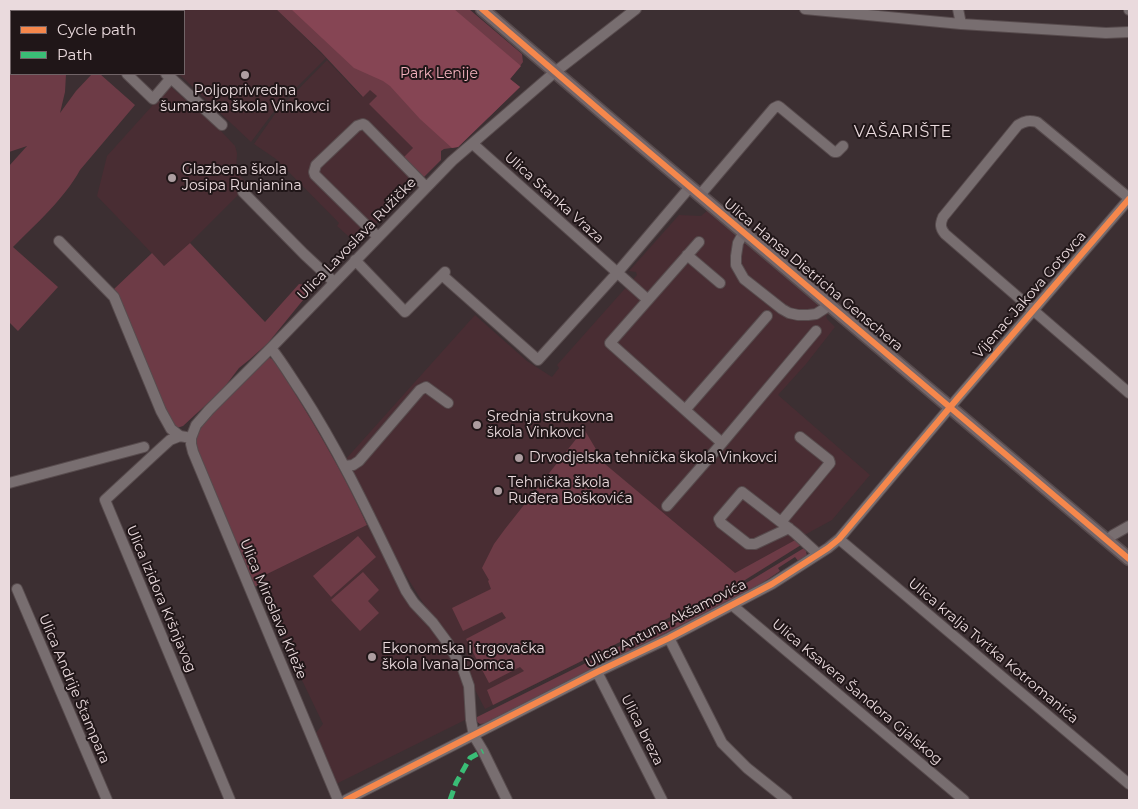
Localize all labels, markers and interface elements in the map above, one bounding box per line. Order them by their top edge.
legend [10,10,185,75]
text: Cycle path [57,20,136,39]
text: Path [57,45,93,64]
park label: Park Lenije [400,66,478,82]
marker: Poljoprivredna šumarska škola Vinkovci [239,69,251,81]
place label: Poljoprivredna šumarska škola Vinkovci [160,83,330,115]
district label: VAŠARIŠTE [853,122,953,142]
street label: Ulica Stanka Vraza [501,149,607,247]
place label: Glazbena škola Josipa Runjanina [182,162,302,194]
marker: Glazbena škola Josipa Runjanina [166,172,178,184]
street label: Ulica Lavoslava Ružičke [294,174,420,304]
street label: Ulica Hansa Dietricha Genschera [720,195,906,355]
street label: Vijenac Jakova Gotovca [970,228,1090,362]
place label: Srednja strukovna škola Vinkovci [487,409,614,442]
marker: Srednja strukovna škola Vinkovci [471,419,483,431]
place label: Drvodjelska tehnička škola Vinkovci [529,450,777,466]
marker: Drvodjelska tehnička škola Vinkovci [513,452,525,464]
place label: Tehnička škola Ruđera Boškovića [508,475,633,508]
marker: Tehnička škola Ruđera Boškovića [492,485,504,497]
street label: Ulica Izidora Kršnjavog [122,523,200,675]
street label: Ulica Miroslava Krleže [236,536,310,682]
street label: Ulica kralja Tvrtka Kotromanića [904,575,1082,727]
street label: Ulica Antuna Akšamovića [583,576,749,672]
street label: Ulica Andrije Štampara [35,612,113,766]
street label: Ulica Ksavera Šandora Gjalskog [768,616,946,768]
place label: Ekonomska i trgovačka škola Ivana Domca [382,641,545,674]
marker: Ekonomska i trgovačka škola Ivana Domca [366,651,378,663]
street label: Ulica breza [617,692,667,768]

